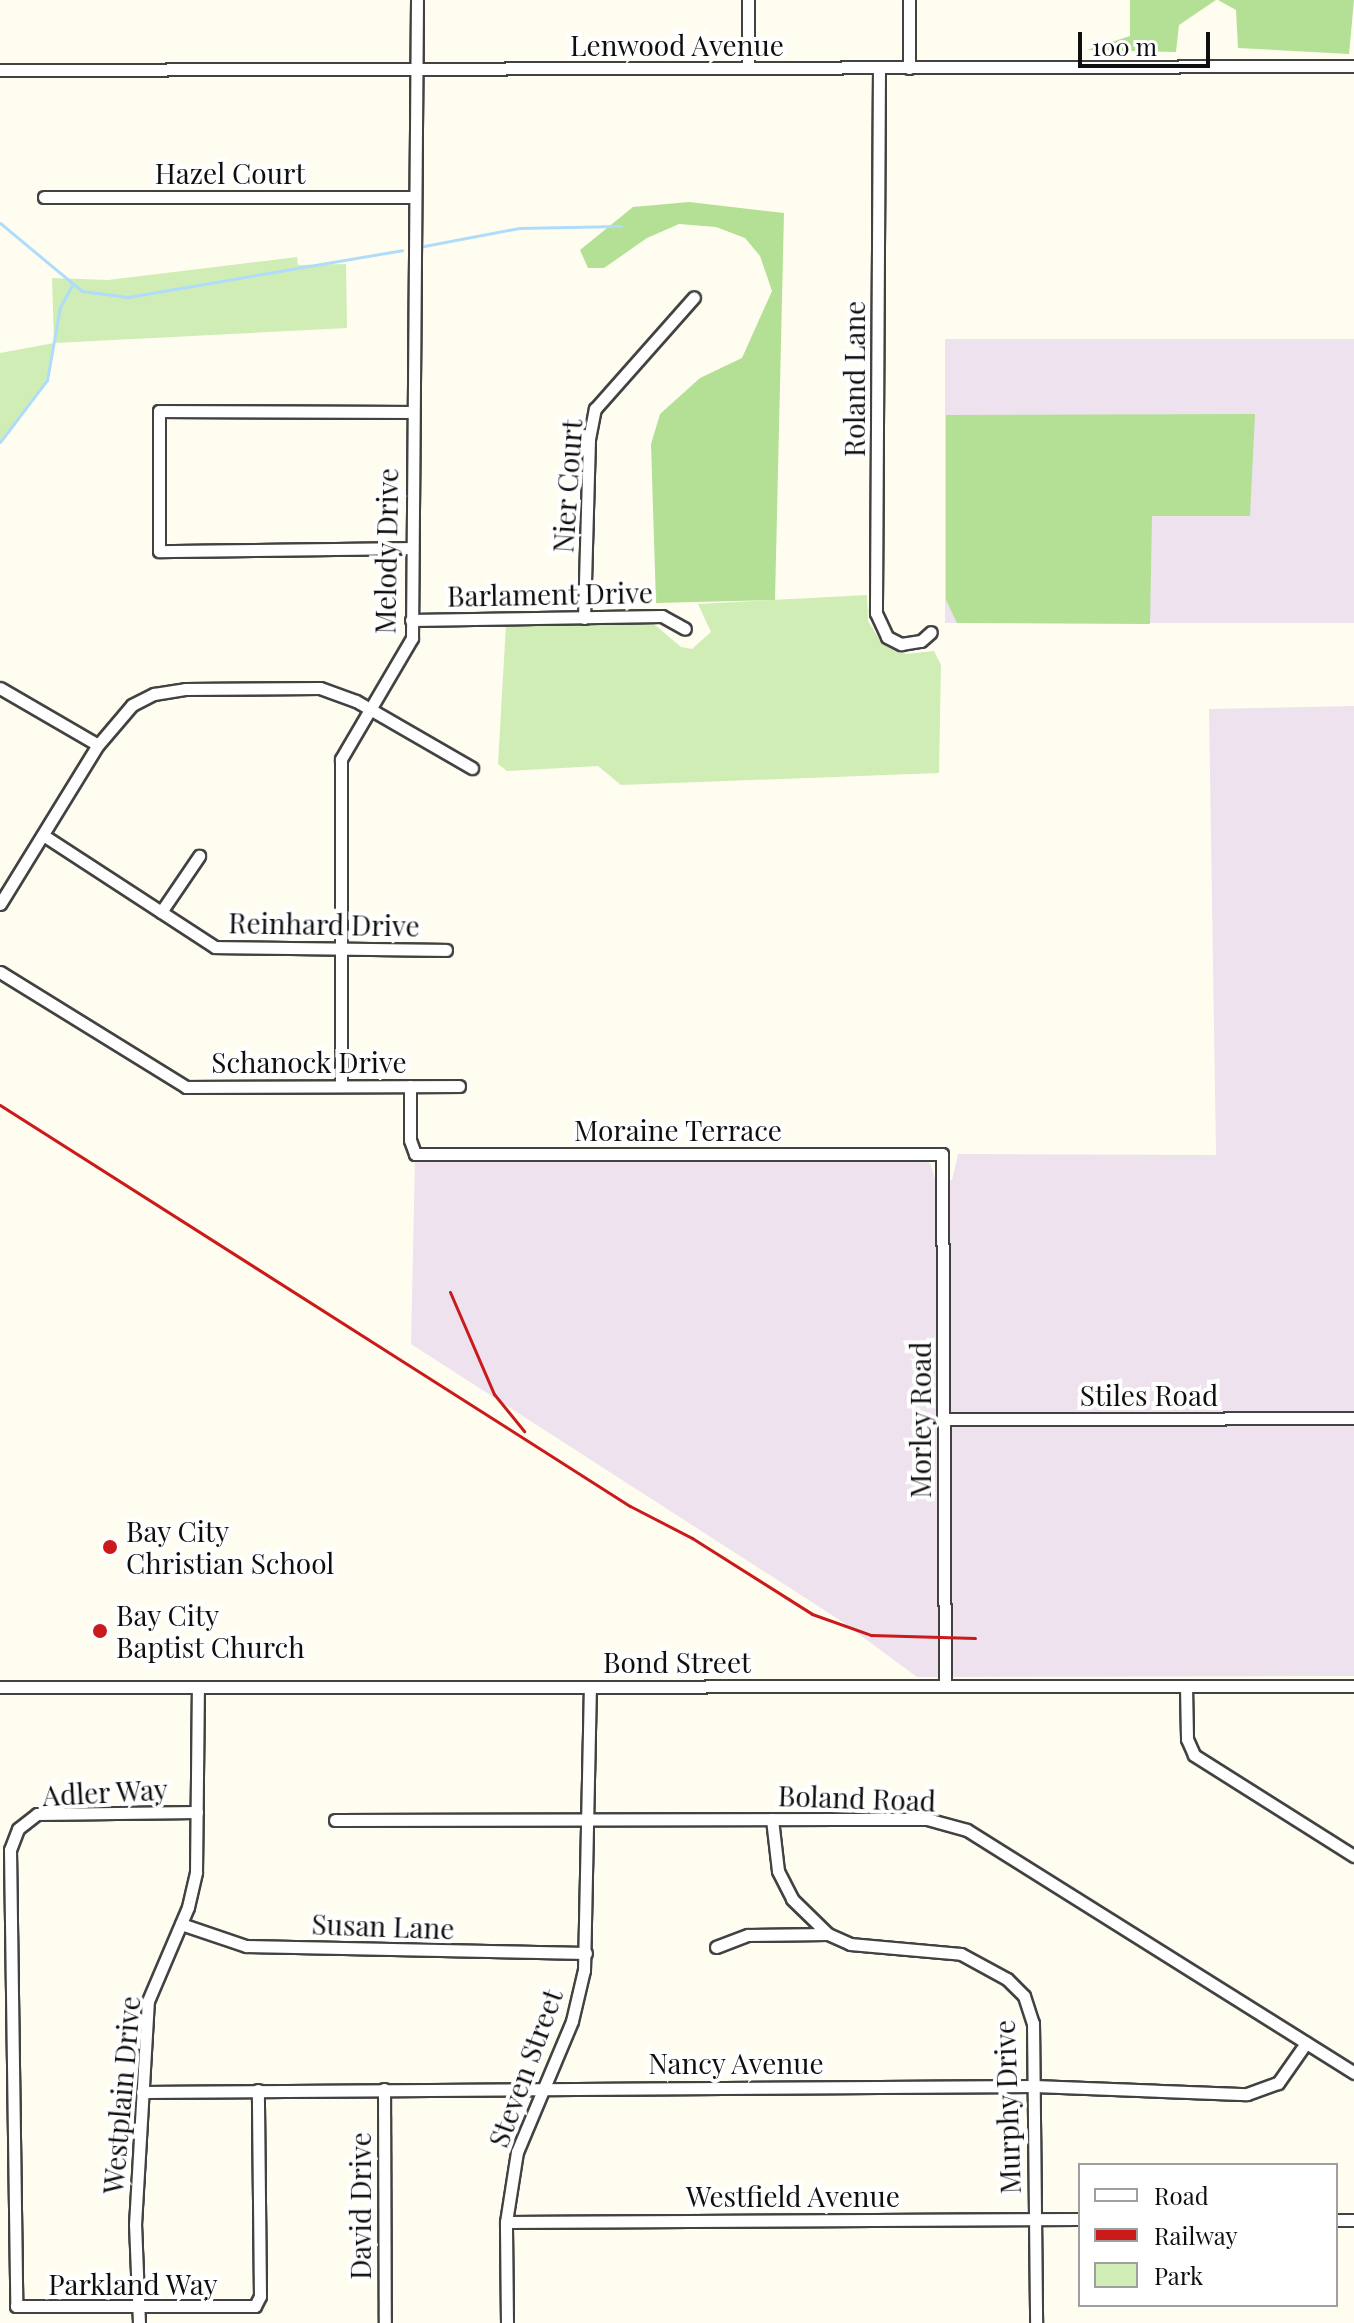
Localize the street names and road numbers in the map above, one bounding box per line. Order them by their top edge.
street label: Lenwood Avenue [570,28,784,62]
street label: Hazel Court [155,156,305,190]
street label: Roland Lane [837,301,871,457]
street label: Nier Court [546,418,588,554]
street label: Melody Drive [368,467,404,635]
street label: Barlament Drive [447,575,653,613]
street label: Reinhard Drive [228,906,420,942]
street label: Schanock Drive [211,1045,407,1079]
street label: Moraine Terrace [574,1113,782,1147]
street label: Morley Road [903,1341,937,1499]
street label: Stiles Road [1080,1378,1218,1412]
street label: Bond Street [603,1645,751,1679]
street label: Adler Way [41,1772,169,1812]
street label: Boland Road [777,1778,937,1818]
street label: Susan Lane [311,1907,455,1945]
street label: Steven Street [481,1984,569,2152]
street label: Westplain Drive [96,1995,146,2195]
street label: Murphy Drive [987,2019,1027,2195]
street label: Nancy Avenue [648,2046,824,2080]
street label: David Drive [343,2132,377,2280]
street label: Westfield Avenue [686,2179,900,2213]
street label: Parkland Way [48,2267,218,2301]

